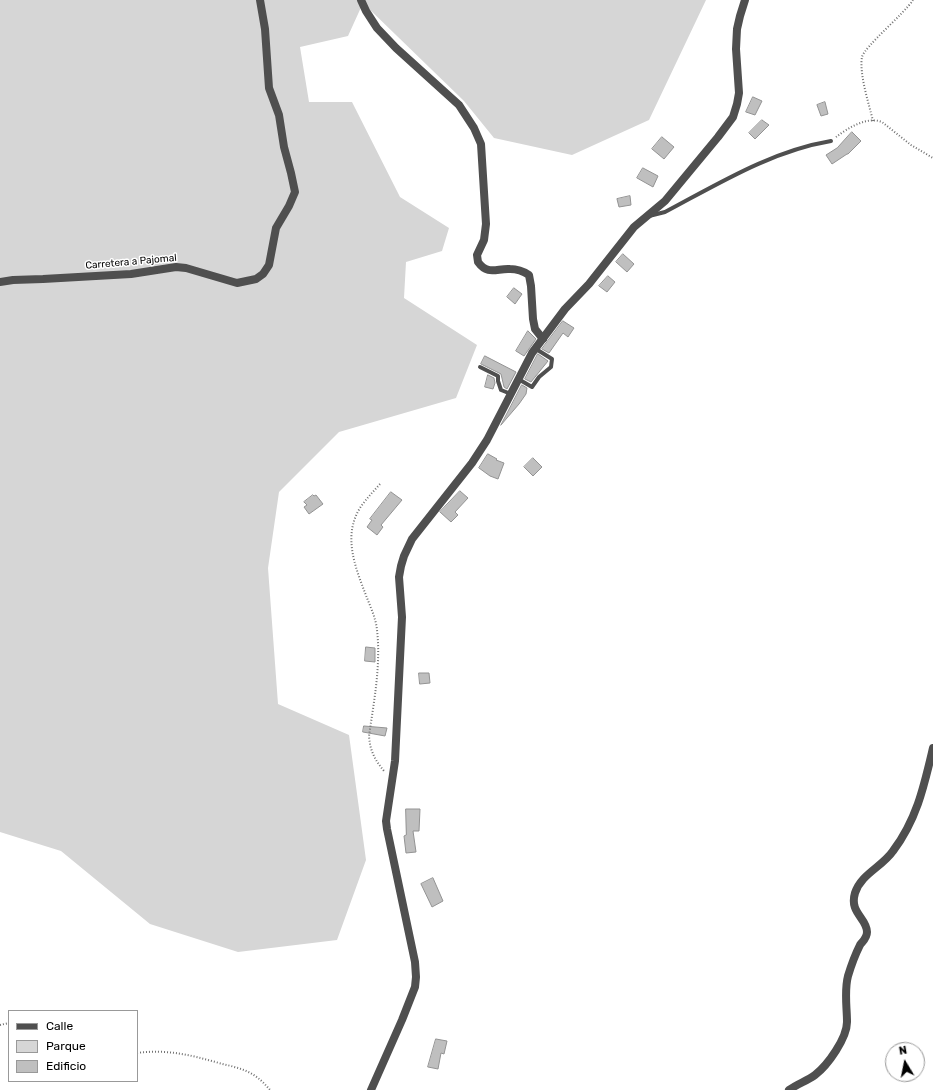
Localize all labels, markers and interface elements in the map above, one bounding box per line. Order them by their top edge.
street label: Carretera a Pajomal [85,252,177,272]
legend [8,1010,138,1082]
text: Calle [46,1019,73,1033]
text: Parque [46,1039,86,1053]
north arrow [885,1042,925,1082]
text: N [898,1044,908,1058]
text: Edificio [46,1059,86,1073]

